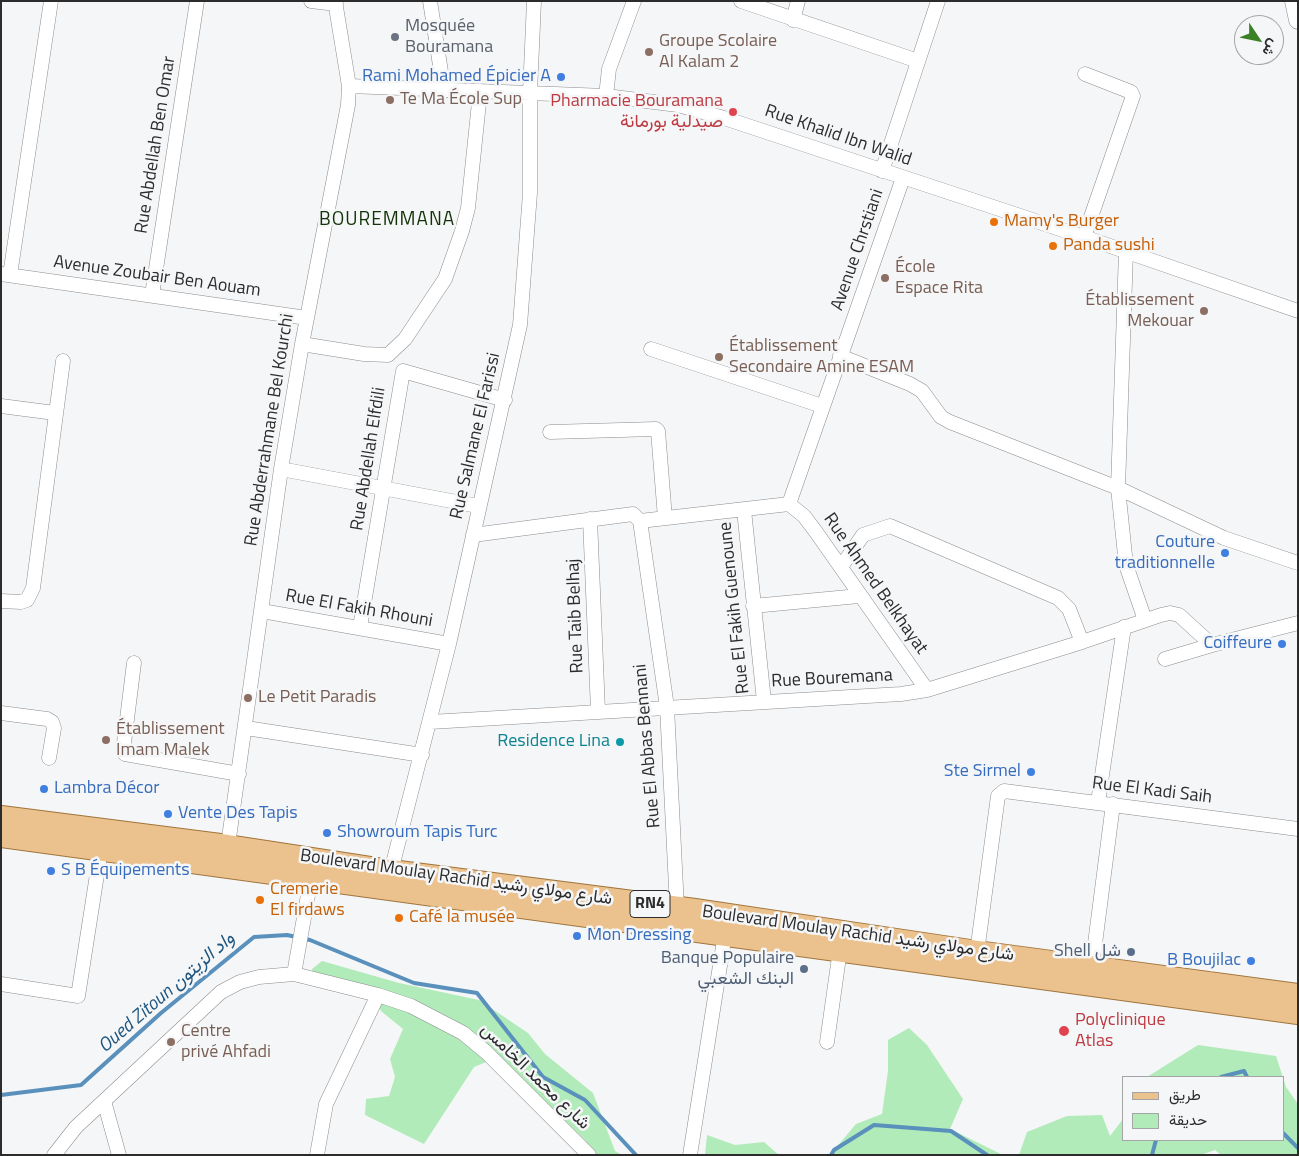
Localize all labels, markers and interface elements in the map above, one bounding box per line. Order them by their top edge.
north arrow [1234,15,1284,65]
place label: Mosquée Bouramana [405,16,493,58]
marker: Mosquée Bouramana [389,31,401,43]
place label: Groupe Scolaire Al Kalam 2 [659,31,777,74]
text: ش [1258,35,1284,61]
marker: Groupe Scolaire Al Kalam 2 [643,46,655,58]
street label: Rue Abdellah Ben Omar [131,55,181,235]
place label: Rami Mohamed Épicier A [362,66,551,88]
marker: Rami Mohamed Épicier A [555,71,567,83]
place label: Te Ma École Sup [400,89,522,111]
place label: Pharmacie Bouramana صيدلية بورمانة [550,91,723,134]
marker: Te Ma École Sup [384,94,396,106]
street label: Rue Khalid Ibn Walid [762,101,914,171]
marker: Pharmacie Bouramana صيدلية بورمانة [727,106,739,118]
street label: Avenue Chrstiani [827,186,889,314]
district label: BOUREMMANA [318,209,456,231]
place label: Mamy's Burger [1004,211,1119,233]
marker: Mamy's Burger [988,216,1000,228]
place label: Panda sushi [1063,235,1155,257]
marker: Panda sushi [1047,240,1059,252]
street label: Avenue Zoubair Ben Aouam [52,252,262,302]
place label: École Espace Rita [895,257,983,300]
marker: École Espace Rita [879,272,891,284]
place label: Établissement Mekouar [1085,290,1194,332]
marker: Établissement Mekouar [1198,305,1210,317]
street label: Rue Abderrahmane Bel Kourchi [241,312,299,548]
place label: Établissement Secondaire Amine ESAM [729,336,914,378]
street label: Rue Salmane El Farissi [446,351,506,521]
marker: Établissement Secondaire Amine ESAM [713,351,725,363]
street label: Rue Abdellah Elfdili [347,386,391,532]
street label: Rue Ahmed Belkhayat [818,509,932,659]
street label: Rue El Fakih Guenoune [715,521,755,695]
place label: Couture traditionnelle [1114,532,1215,574]
marker: Couture traditionnelle [1219,547,1231,559]
street label: Rue Taib Belhaj [563,558,589,674]
street label: Rue El Fakih Rhouni [284,585,434,633]
place label: Coiffeure [1203,633,1272,655]
marker: Coiffeure [1276,638,1288,650]
street label: Rue El Abbas Bennani [630,663,666,829]
street label: Rue Bouremana [771,665,893,693]
place label: Le Petit Paradis [258,687,376,709]
marker: Le Petit Paradis [242,692,254,704]
place label: Établissement Imam Malek [116,719,225,762]
place label: Residence Lina [497,731,610,753]
marker: Établissement Imam Malek [100,734,112,746]
marker: Residence Lina [614,736,626,748]
place label: Ste Sirmel [944,761,1021,783]
marker: Ste Sirmel [1025,766,1037,778]
street label: Rue El Kadi Saih [1091,773,1213,809]
place label: Lambra Décor [54,778,160,800]
marker: Lambra Décor [38,783,50,795]
place label: Vente Des Tapis [178,803,298,825]
marker: Vente Des Tapis [162,808,174,820]
place label: Showroum Tapis Turc [337,822,498,844]
marker: Showroum Tapis Turc [321,827,333,839]
street label: Boulevard Moulay Rachid شارع مولاي رشيد [299,845,613,911]
place label: S B Équipements [61,860,190,882]
marker: S B Équipements [45,865,57,877]
place label: Cremerie El firdaws [270,879,345,922]
road number: RN4 [630,891,670,918]
marker: Cremerie El firdaws [254,894,266,906]
street label: Boulevard Moulay Rachid شارع مولاي رشيد [701,901,1015,967]
place label: Café la musée [409,907,515,929]
marker: Café la musée [393,912,405,924]
place label: Mon Dressing [587,925,692,947]
water label: Oued Zitoun واد الزيتون [94,928,240,1058]
marker: Mon Dressing [571,930,583,942]
place label: Shell شل [1054,941,1121,963]
marker: Shell شل [1125,946,1137,958]
place label: Banque Populaire البنك الشعبي [661,948,794,991]
place label: B Boujilac [1167,950,1241,972]
marker: B Boujilac [1245,955,1257,967]
marker: Banque Populaire البنك الشعبي [798,963,810,975]
place label: Polyclinique Atlas [1075,1010,1165,1052]
street label: شارع محمد الخامس [476,1019,594,1135]
place label: Centre privé Ahfadi [181,1021,271,1064]
marker: Polyclinique Atlas [1057,1024,1071,1038]
marker: Centre privé Ahfadi [165,1036,177,1048]
legend [1122,1076,1284,1141]
text: طريق [1169,1083,1201,1106]
text: حديقة [1169,1108,1207,1131]

